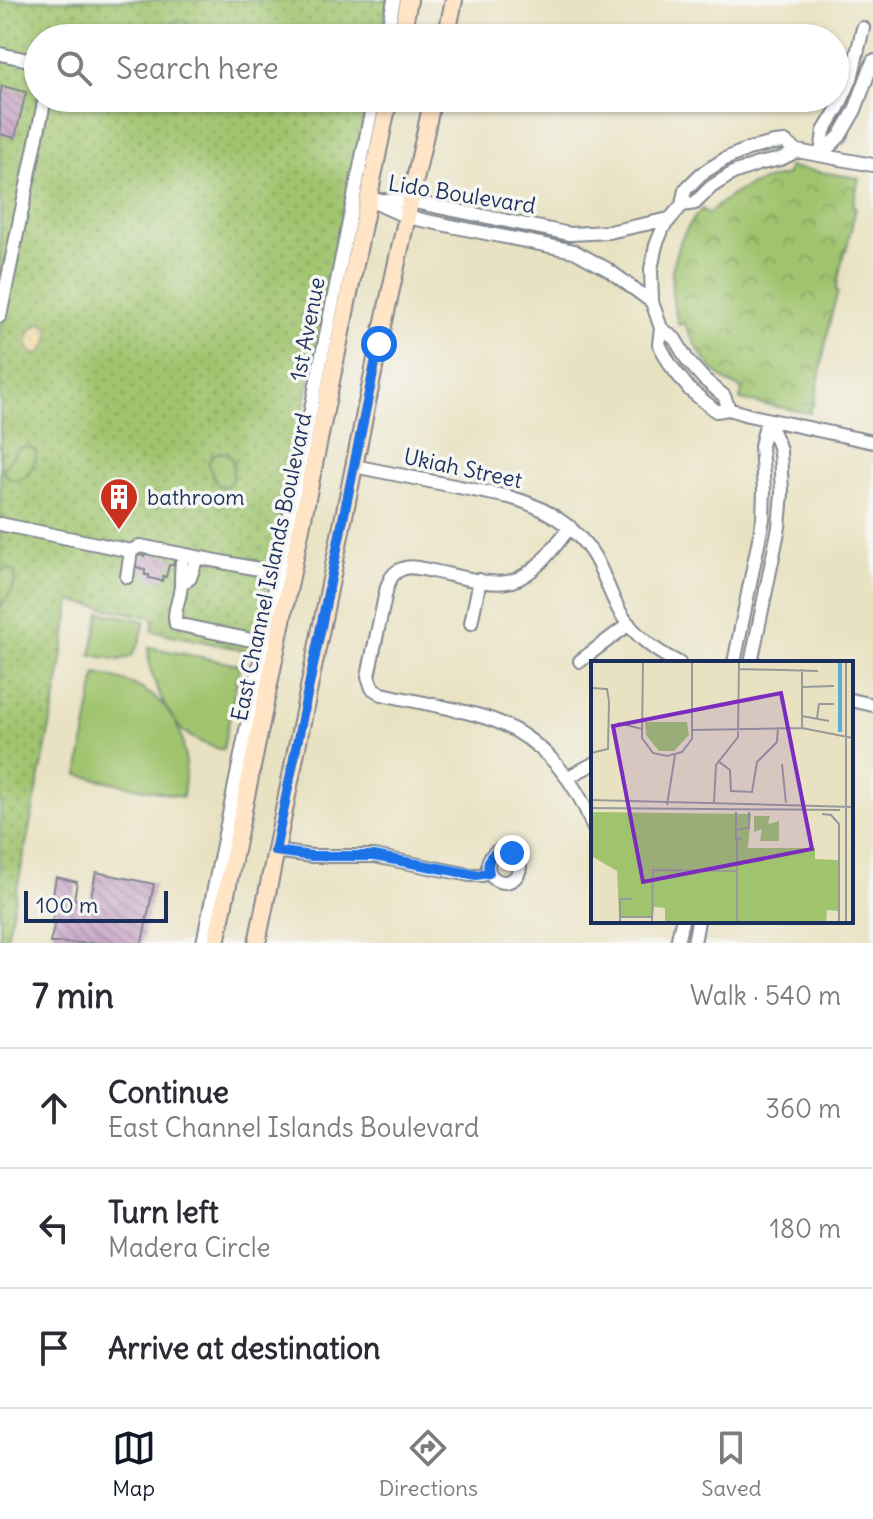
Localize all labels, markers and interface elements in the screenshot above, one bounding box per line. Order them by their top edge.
search box [24,24,849,112]
icon: search [52,46,96,90]
text: Search here [116,49,279,87]
street label: Lido Boulevard [386,169,538,219]
street label: 1st Avenue [283,275,331,383]
route start [361,326,397,362]
street label: East Channel Islands Boulevard [225,410,317,724]
street label: Ukiah Street [401,442,525,494]
building icon: bathroom [98,476,140,531]
place label: bathroom [147,483,245,511]
inset map [591,661,853,923]
route end [494,835,530,871]
scale bar [24,887,168,923]
text: 100 m [36,891,98,919]
text: 7 min [32,974,114,1017]
text: Walk · 540 m [690,979,841,1012]
text: Continue [108,1073,229,1111]
icon: ahead [32,1086,76,1130]
text: 360 m [765,1092,841,1125]
text: East Channel Islands Boulevard [108,1111,479,1144]
text: Turn left [108,1193,219,1231]
icon: left [32,1206,76,1250]
text: 180 m [770,1212,841,1245]
text: Madera Circle [108,1231,271,1264]
icon: arrive [32,1326,76,1370]
text: Arrive at destination [108,1329,380,1367]
tab: Map [112,1426,156,1502]
tab: Directions [379,1426,478,1502]
tab: Saved [701,1426,761,1502]

